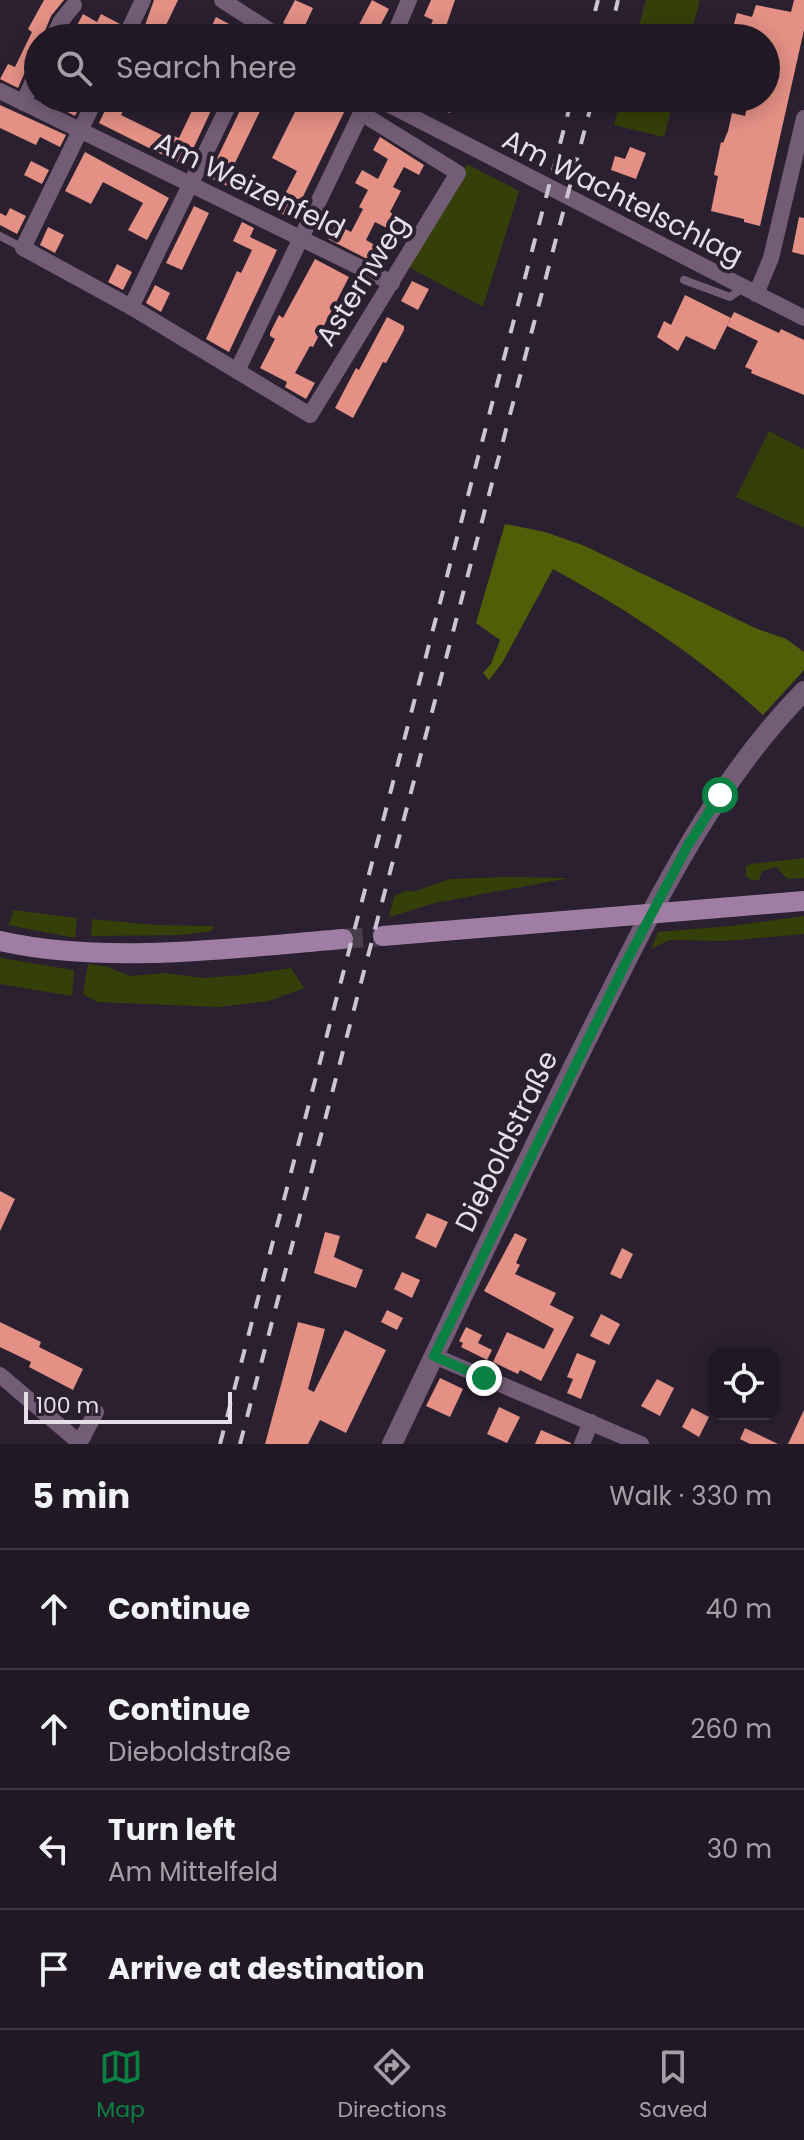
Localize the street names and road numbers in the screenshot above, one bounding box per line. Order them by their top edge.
street label: Am Wachtelschlag [496,120,750,275]
street label: Am Weizenfeld [148,123,351,248]
street label: Asternweg [306,207,418,354]
street label: Dieboldstraße [446,1044,567,1238]

